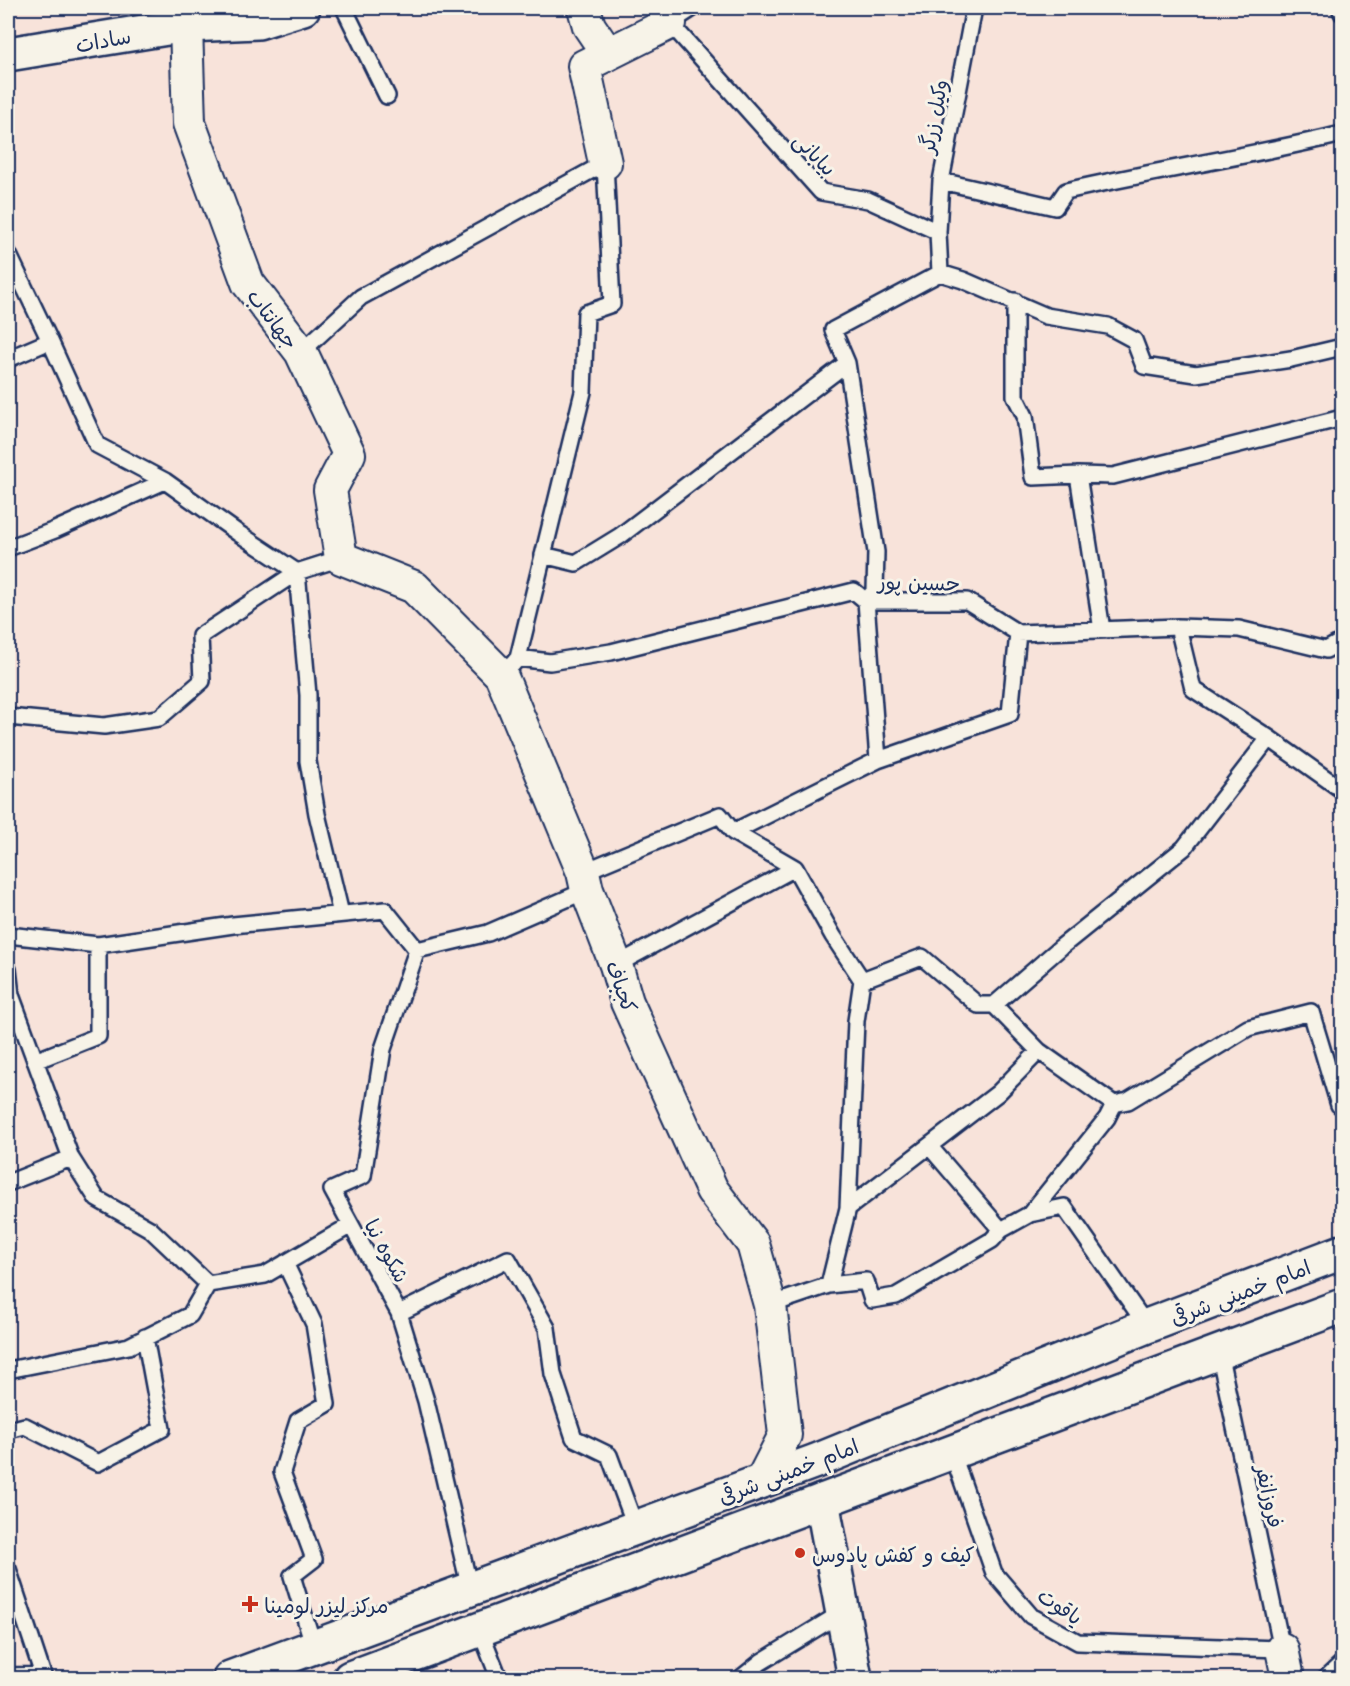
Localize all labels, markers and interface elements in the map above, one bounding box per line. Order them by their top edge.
street label: سادات [73,18,133,60]
street label: وکیل زرگر [909,76,955,158]
street label: بیابانی [787,124,845,182]
street label: جهانتاب [240,281,308,355]
street label: حسین پور [876,564,960,598]
street label: کجباف [599,955,647,1017]
street label: شکوه نیا [357,1212,419,1288]
street label: امام خمینی شرقی [1165,1250,1316,1334]
street label: امام خمینی شرقی [713,1429,864,1513]
street label: فروزانفر [1248,1459,1293,1531]
place label: کیف و کفش پادوس [812,1537,975,1569]
marker: کیف و کفش پادوس [793,1546,807,1560]
street label: یاقوت [1032,1578,1090,1632]
place label: مرکز لیزر لومینا [264,1588,388,1620]
marker: مرکز لیزر لومینا [241,1595,259,1613]

